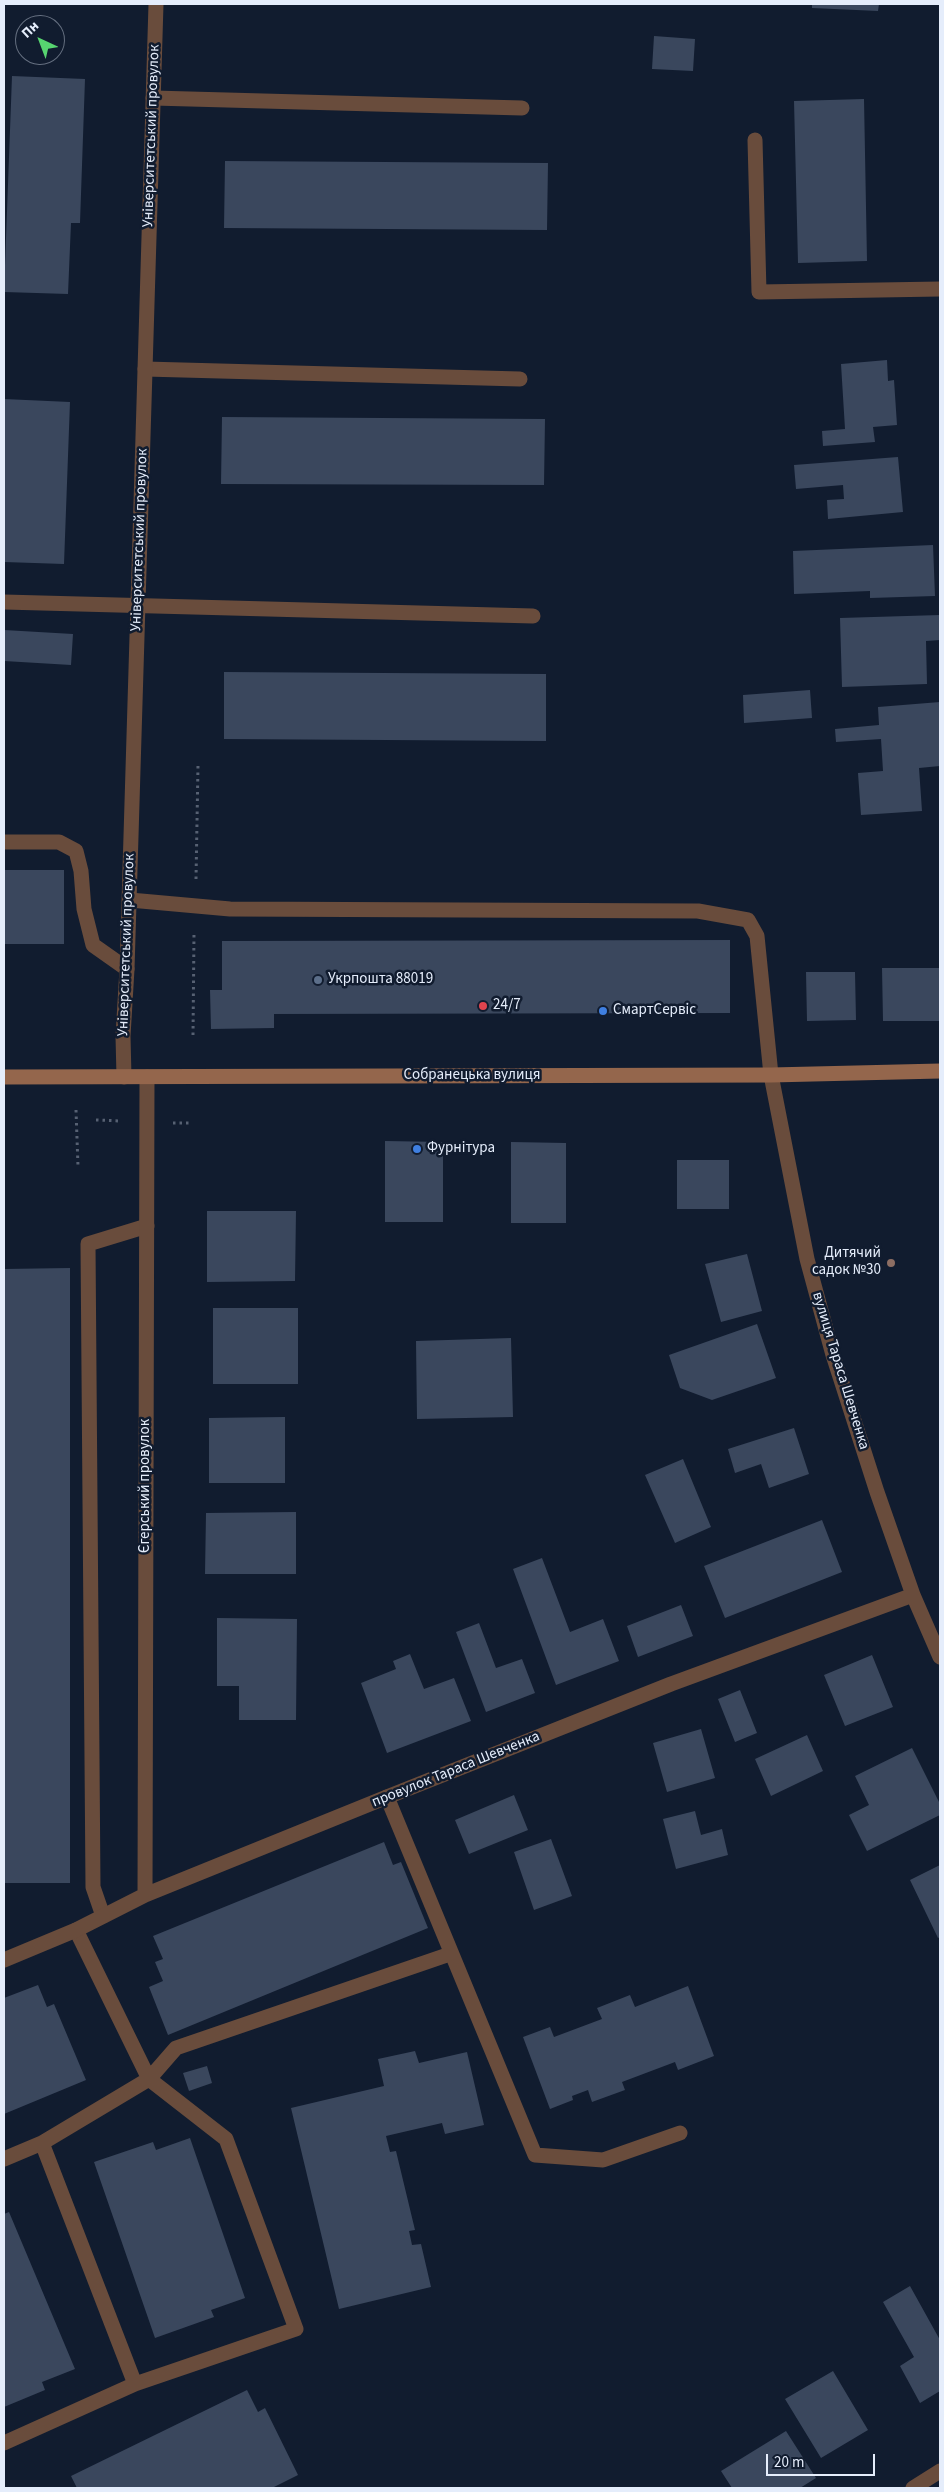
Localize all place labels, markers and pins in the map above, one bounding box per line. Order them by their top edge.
place label: Укрпошта 88019 [328,971,433,989]
marker: Укрпошта 88019 [312,974,324,986]
place label: 24/7 [493,997,521,1015]
marker: 24/7 [477,1000,489,1012]
place label: СмартСервіс [613,1002,696,1020]
marker: СмартСервіс [597,1005,609,1017]
place label: Фурнітура [427,1140,495,1158]
marker: Фурнітура [411,1143,423,1155]
place label: Дитячий садок №30 [812,1245,881,1280]
marker: Дитячий садок №30 [885,1257,897,1269]

